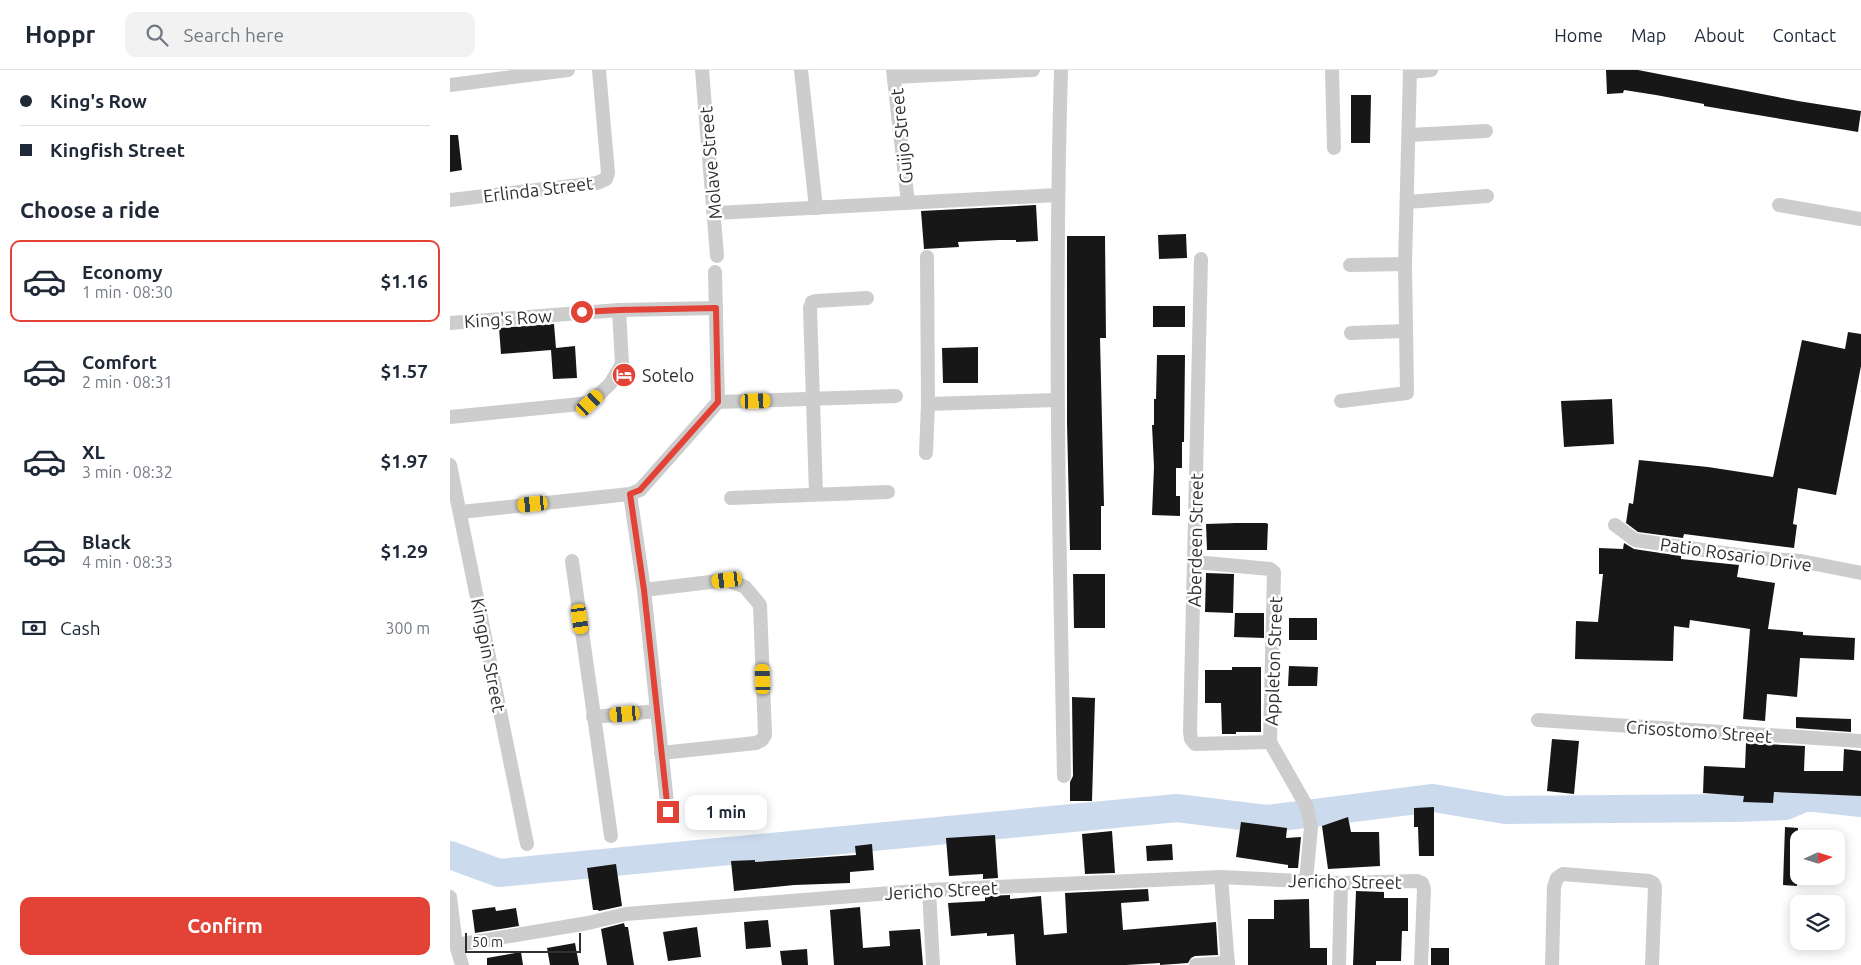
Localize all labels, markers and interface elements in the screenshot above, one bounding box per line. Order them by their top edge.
search box [125,12,475,57]
text: Hoppr [25,21,95,48]
icon: search [143,21,171,49]
text: Search here [183,24,284,46]
text: Home [1554,25,1603,45]
text: Map [1631,25,1666,45]
text: About [1694,25,1744,45]
text: Contact [1772,25,1836,45]
street label: Guijo Street [886,87,916,185]
text: King's Row [50,90,147,112]
street label: Molave Street [695,106,725,220]
text: Kingfish Street [50,139,185,161]
street label: Erlinda Street [482,172,594,206]
text: Choose a ride [20,197,160,222]
icon: car [22,259,67,304]
text: Economy [82,261,163,283]
text: $1.16 [380,270,428,292]
text: 1 min · 08:30 [82,283,173,301]
route start [571,301,593,323]
street label: King's Row [463,305,553,331]
icon: car [22,349,67,394]
text: Comfort [82,351,157,373]
text: $1.57 [380,360,428,382]
hotel icon: Sotelo [611,362,637,388]
place label: Sotelo [642,365,694,385]
text: 2 min · 08:31 [82,373,173,391]
car [573,387,606,419]
car [740,393,771,409]
icon: car [22,439,67,484]
text: XL [82,441,105,463]
text: $1.97 [380,450,428,472]
text: 3 min · 08:32 [82,463,173,481]
street label: Aberdeen Street [1184,473,1206,607]
car [517,495,548,513]
icon: car [22,529,67,574]
text: Black [82,531,131,553]
street label: Patio Rosario Drive [1659,533,1813,575]
text: $1.29 [380,540,428,562]
text: 4 min · 08:33 [82,553,173,571]
car [711,571,742,589]
street label: Kingpin Street [468,596,510,714]
street label: Appleton Street [1261,596,1285,726]
car [570,603,589,635]
icon: cash [20,614,48,642]
text: Cash [60,617,101,639]
text: 300 m [385,619,430,637]
car [754,664,771,694]
car [609,705,640,723]
street label: Crisostomo Street [1625,716,1773,746]
callout: 1 min [686,794,768,830]
route end [657,801,679,823]
text: 1 min [706,803,746,821]
north arrow [1790,830,1845,885]
map controls [1790,830,1845,950]
street label: Jericho Street [1288,870,1402,892]
street label: Jericho Street [884,877,998,903]
button: layers [1790,895,1845,950]
button: Confirm [20,897,430,955]
scale bar [465,930,581,953]
text: 50 m [472,934,503,950]

